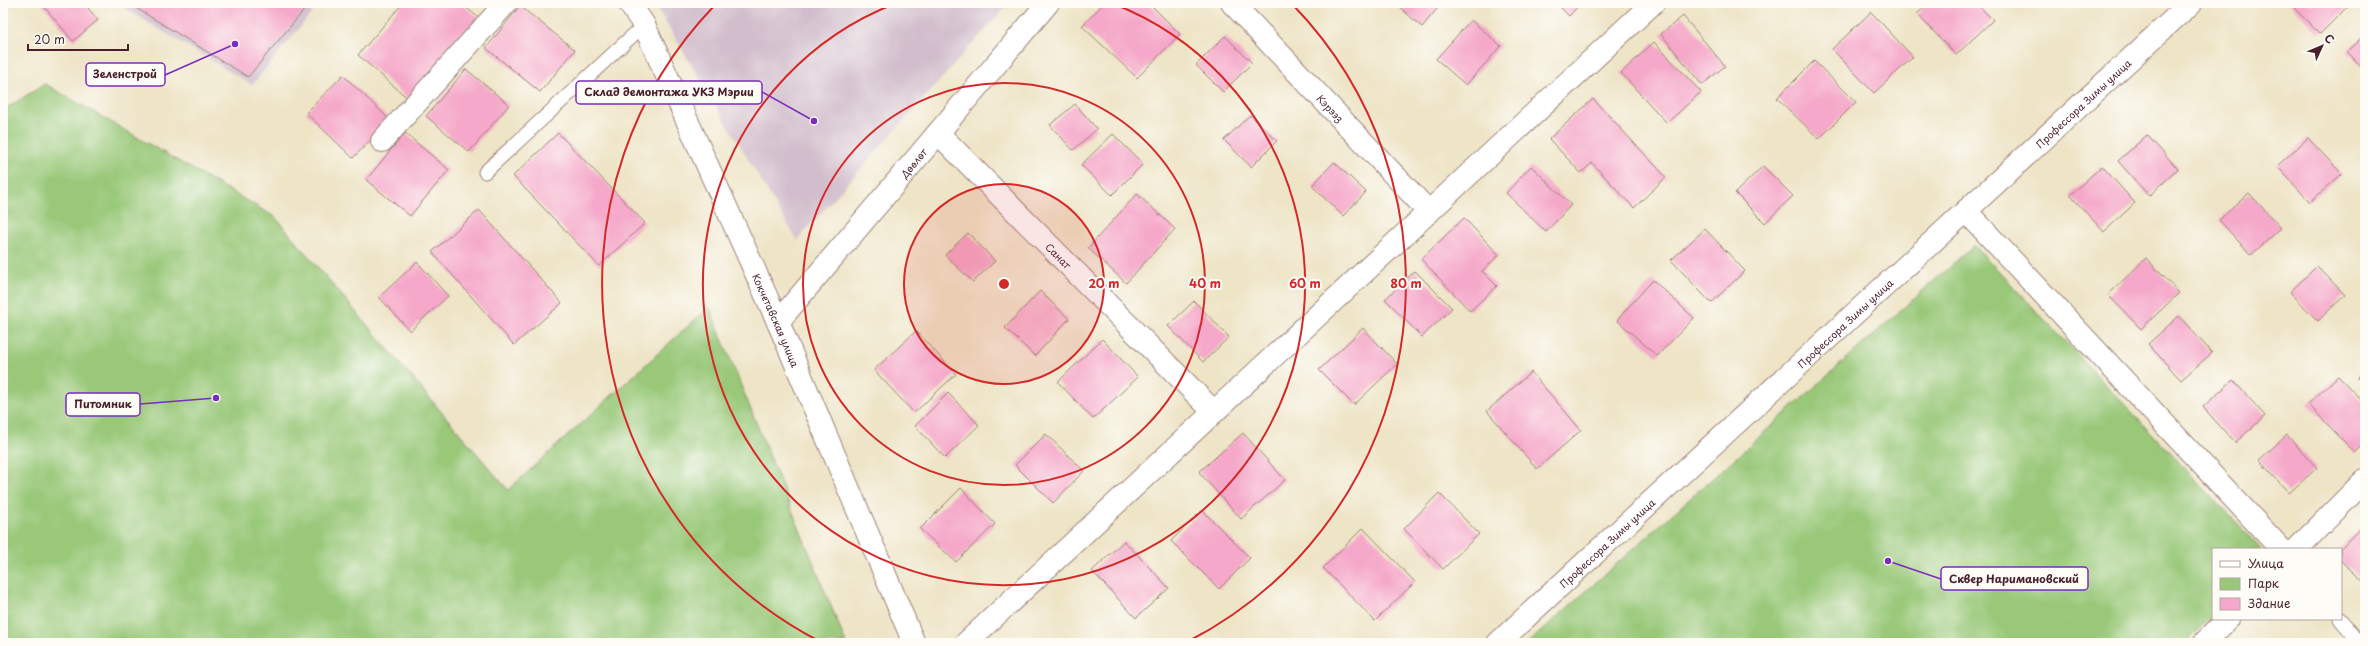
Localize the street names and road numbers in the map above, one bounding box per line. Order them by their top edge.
street label: Профессора Зимы улица [2032,54,2134,151]
street label: Кэрээз [1314,91,1348,125]
street label: Дөөлөт [895,144,931,181]
street label: Санат [1043,239,1076,272]
street label: Кокчетавская улица [749,271,804,370]
street label: Профессора Зимы улица [1794,274,1896,371]
street label: Профессора Зимы улица [1556,494,1658,591]

